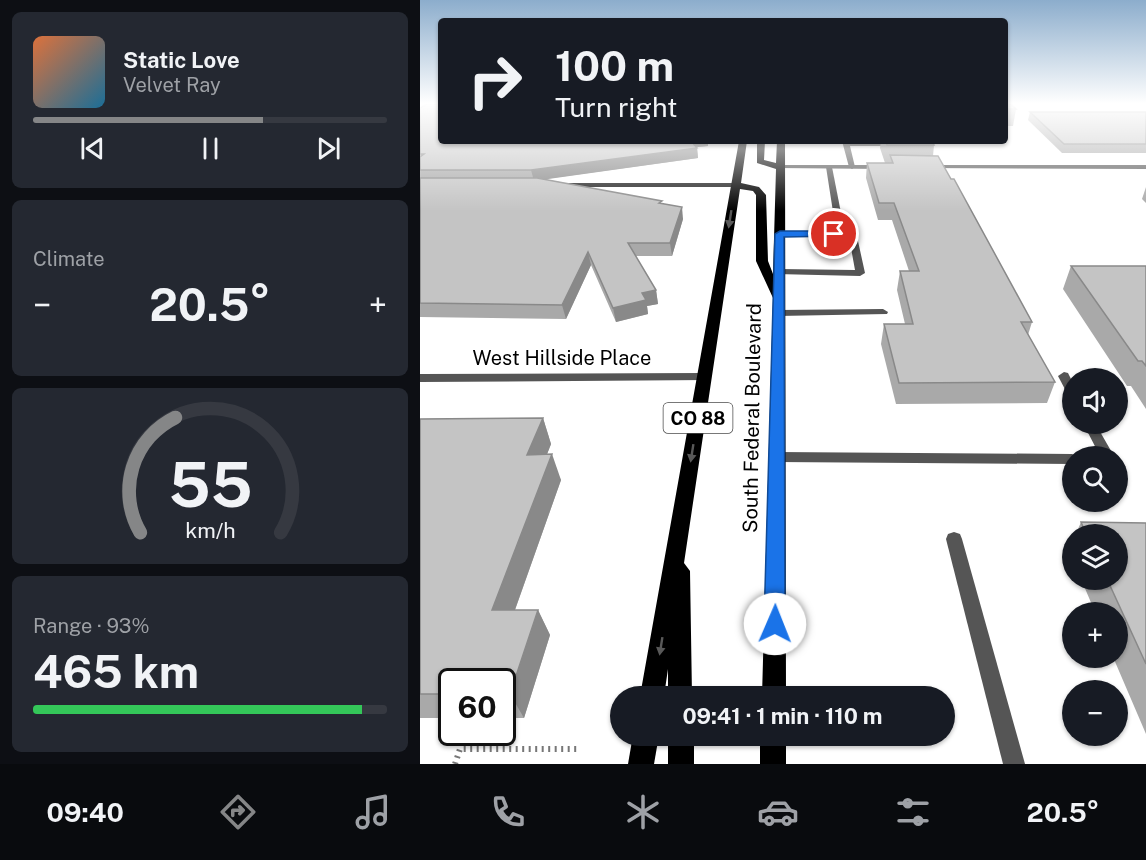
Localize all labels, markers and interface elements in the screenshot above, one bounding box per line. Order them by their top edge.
text: 100 m [555,41,674,90]
icon: right [456,42,534,120]
text: Static Love [123,47,240,73]
text: Velvet Ray [123,73,221,97]
text: Turn right [555,91,678,123]
icon: previous [76,132,109,165]
icon: pause [194,132,227,165]
icon: next [312,132,345,165]
pin [808,208,859,259]
one-way arrow [726,210,735,229]
icon: arrive [817,217,850,250]
text: Climate [33,247,105,271]
text: 20.5° [149,278,271,331]
text: − [33,286,51,324]
text: + [369,286,387,324]
street label: South Federal Boulevard [738,303,766,533]
street label: West Hillside Place [473,346,651,370]
map controls [1062,368,1128,746]
button: sound [1062,368,1128,434]
road number: CO 88 [664,403,732,433]
one-way arrow [687,444,696,463]
button: search [1062,446,1128,512]
text: 55 [168,448,252,521]
text: km/h [185,518,235,543]
button: layers [1062,524,1128,590]
position arrow [743,592,807,656]
button: + [1062,602,1128,668]
text: Range · 93% [33,614,149,638]
one-way arrow [656,636,665,655]
text: 465 km [33,645,199,698]
speed limit sign: 60 [438,668,516,746]
button: − [1062,680,1128,746]
text: 09:41 · 1 min · 110 m [682,703,883,729]
icon: directions [217,791,259,833]
icon: music [352,791,394,833]
icon: phone [487,791,529,833]
icon: climate [622,791,664,833]
icon: car [757,791,799,833]
icon: filters [892,791,934,833]
text: 09:40 [46,796,124,828]
text: 20.5° [1027,796,1099,828]

